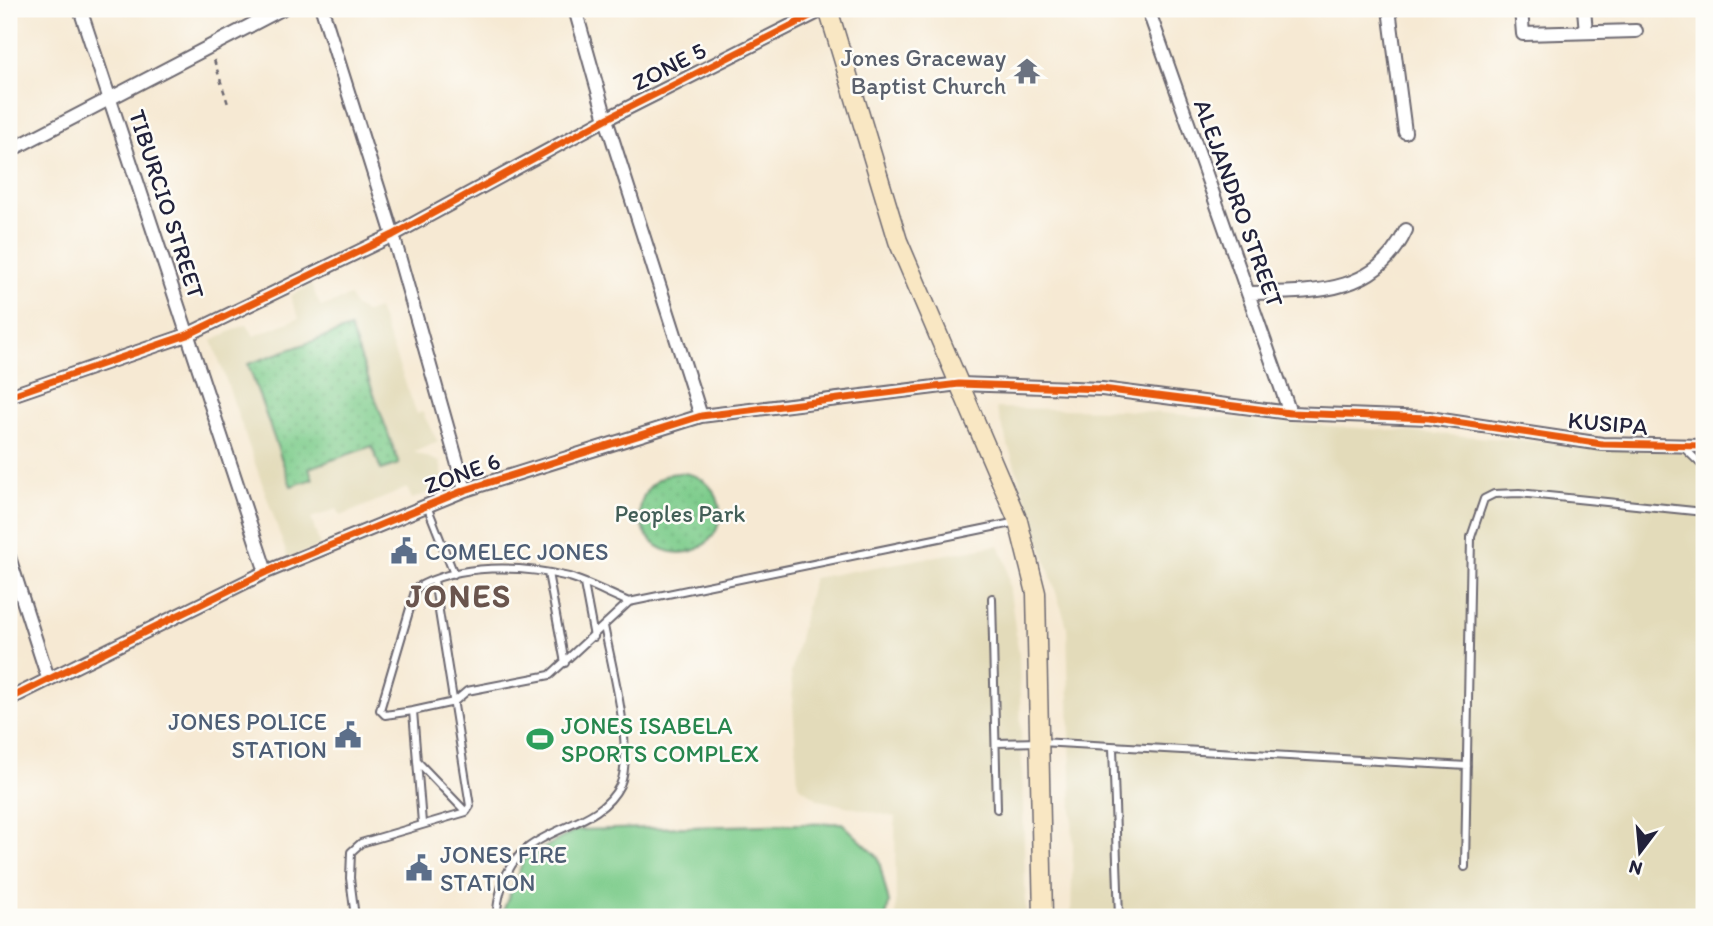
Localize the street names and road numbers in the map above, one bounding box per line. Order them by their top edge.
street label: ZONE 5 [627,35,711,97]
street label: ALEJANDRO STREET [1188,95,1290,311]
street label: TIBURCIO STREET [123,106,211,303]
street label: KUSIPA [1567,405,1649,441]
street label: ZONE 6 [420,446,504,500]

